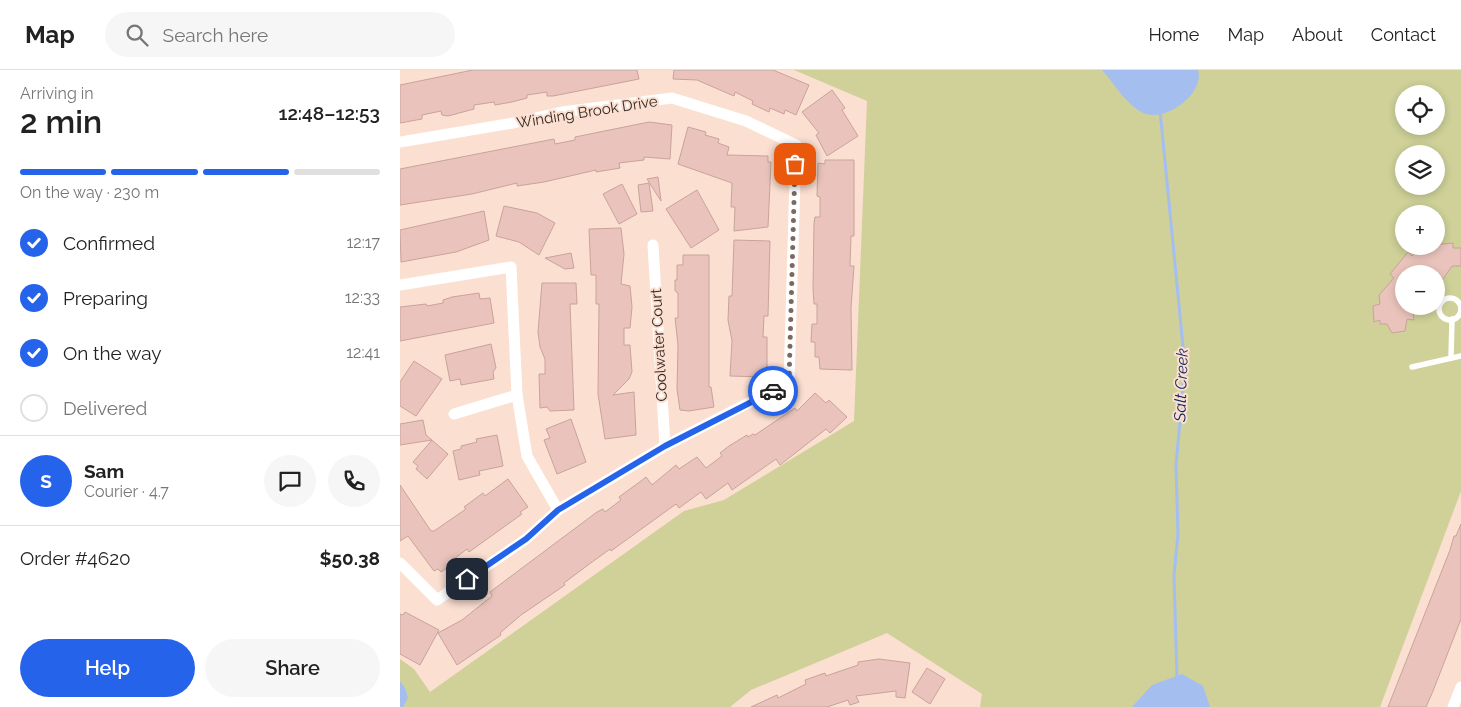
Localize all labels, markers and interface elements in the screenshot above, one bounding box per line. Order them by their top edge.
search box [105,12,455,57]
text: Map [25,20,75,49]
icon: search [123,21,151,49]
text: Search here [163,24,268,46]
text: Home [1148,24,1199,45]
text: Map [1227,24,1264,45]
text: About [1292,24,1343,45]
text: Contact [1371,24,1436,45]
text: Arriving in [20,84,94,103]
map controls [1395,85,1445,315]
button: locate [1395,85,1445,135]
street label: Winding Brook Drive [515,92,659,132]
text: 12:48–12:53 [278,102,380,124]
text: 2 min [20,103,102,140]
pin [774,143,816,185]
button: layers [1395,145,1445,195]
icon: bag [781,150,809,178]
text: On the way · 230 m [20,183,159,202]
button: + [1395,205,1445,255]
icon: check [20,229,48,257]
text: Confirmed [63,232,155,254]
text: 12:17 [346,233,380,252]
button: − [1395,265,1445,315]
icon: check [20,284,48,312]
text: Preparing [63,287,148,309]
text: 12:33 [345,288,380,307]
street label: Coolwater Court [647,288,671,402]
icon: check [20,339,48,367]
text: On the way [63,342,162,364]
text: 12:41 [346,343,380,362]
water label: Salt Creek [1170,347,1192,423]
courier [748,366,798,416]
icon: car [759,377,787,405]
text: Delivered [63,397,147,419]
button: chat [264,455,316,507]
button: phone [328,455,380,507]
text: Sam [84,460,124,482]
text: S [40,470,52,492]
text: Courier · 4.7 [84,482,169,501]
text: Order #4620 [20,547,131,569]
text: $50.38 [319,547,380,569]
pin [446,558,488,600]
icon: home [453,565,481,593]
button: Help [20,639,195,697]
button: Share [205,639,380,697]

